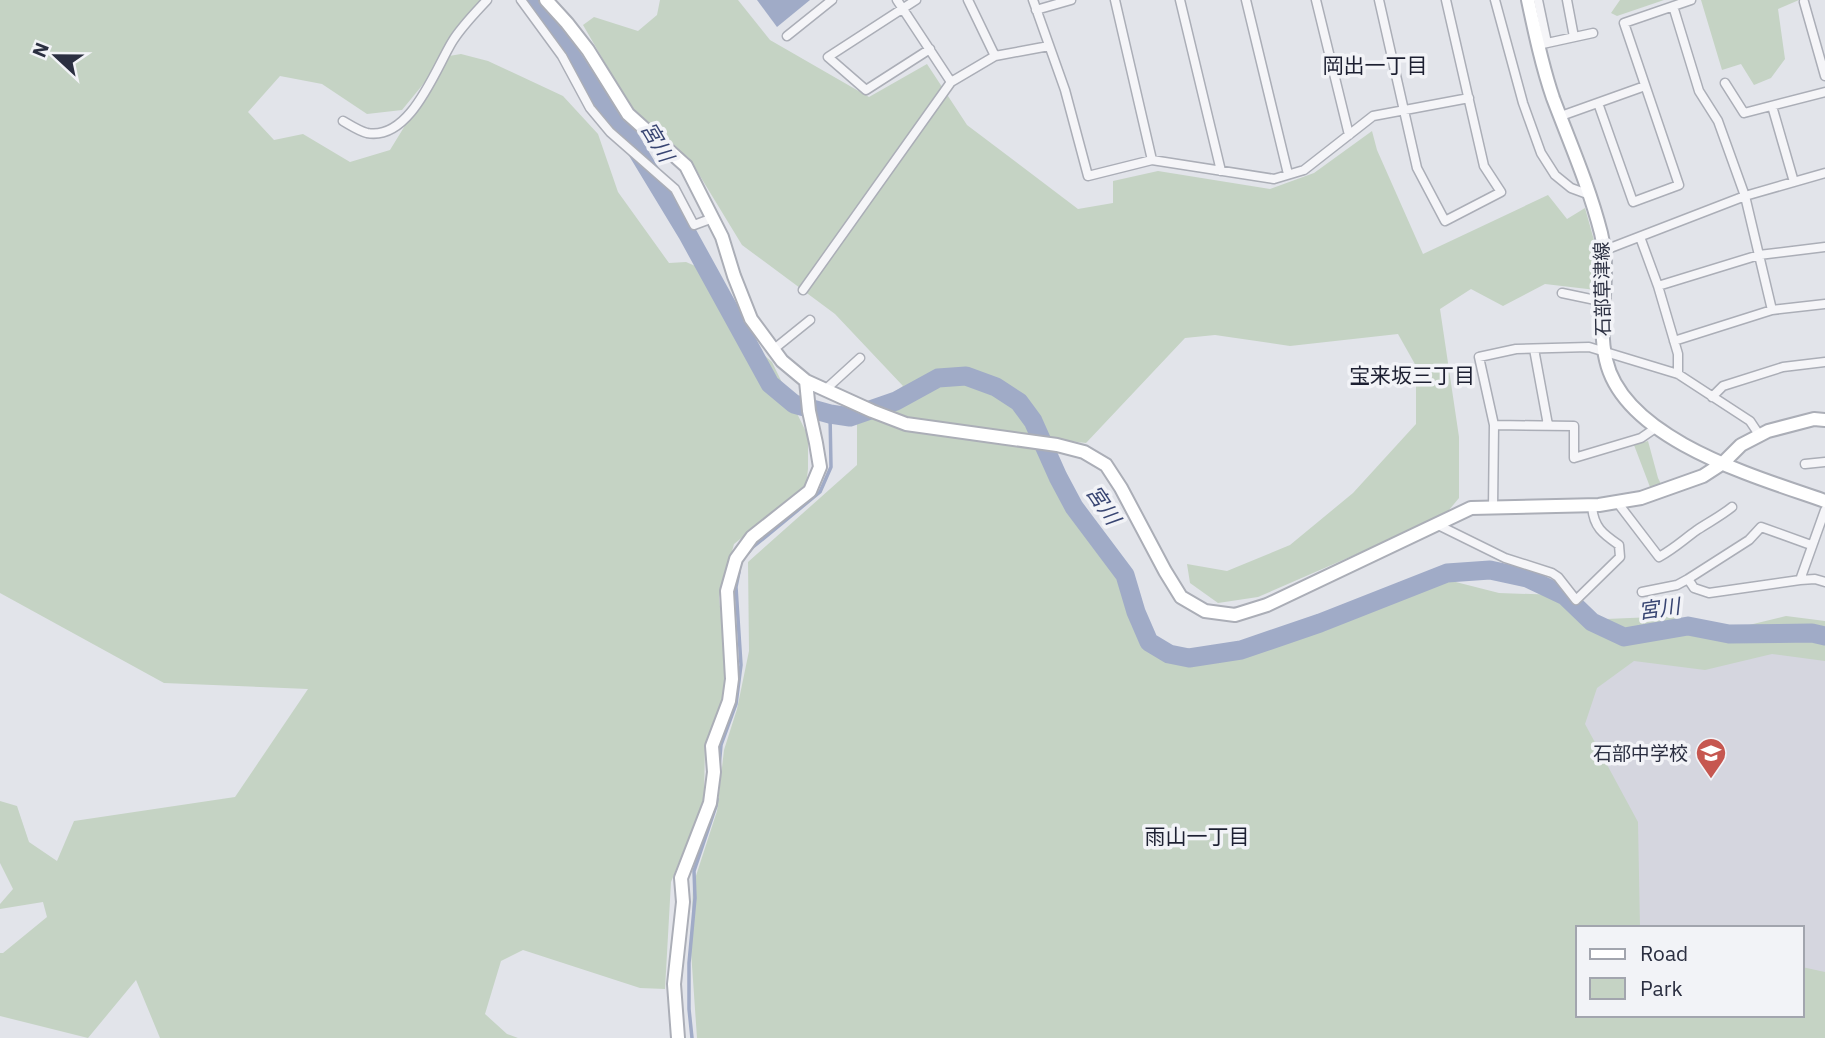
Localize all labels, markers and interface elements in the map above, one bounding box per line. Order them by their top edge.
north arrow [21,21,91,91]
text: N [27,39,54,61]
district label: 岡出一丁目 [1323,51,1428,79]
water label: 宮川 [635,116,682,168]
street label: 石部草津線 [1589,241,1615,337]
district label: 宝来坂三丁目 [1349,361,1475,389]
water label: 宮川 [1080,479,1128,531]
water label: 宮川 [1636,591,1684,625]
school or university icon: 石部中学校 [1694,736,1728,780]
place label: 石部中学校 [1593,741,1688,765]
district label: 雨山一丁目 [1145,822,1250,850]
legend [1576,926,1804,1017]
text: Road [1640,939,1688,967]
text: Park [1640,974,1683,1002]

